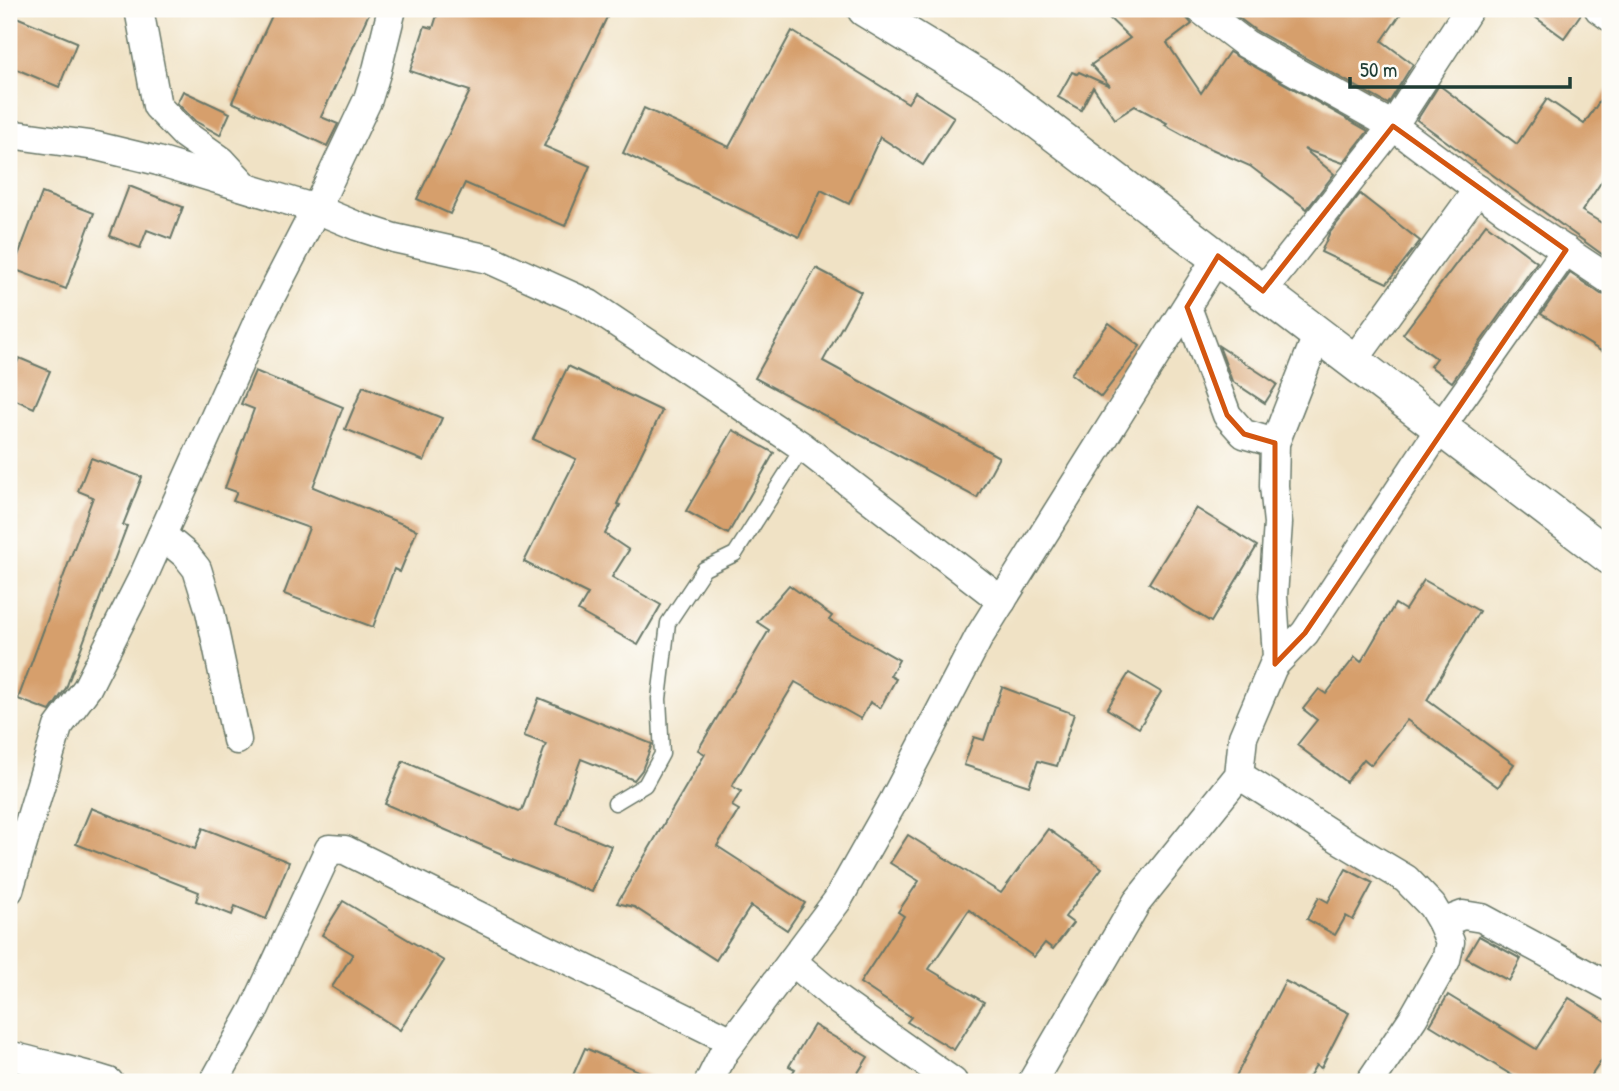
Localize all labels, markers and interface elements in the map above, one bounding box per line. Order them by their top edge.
scale bar [1350,46,1570,90]
text: 50 m [1360,55,1397,84]

